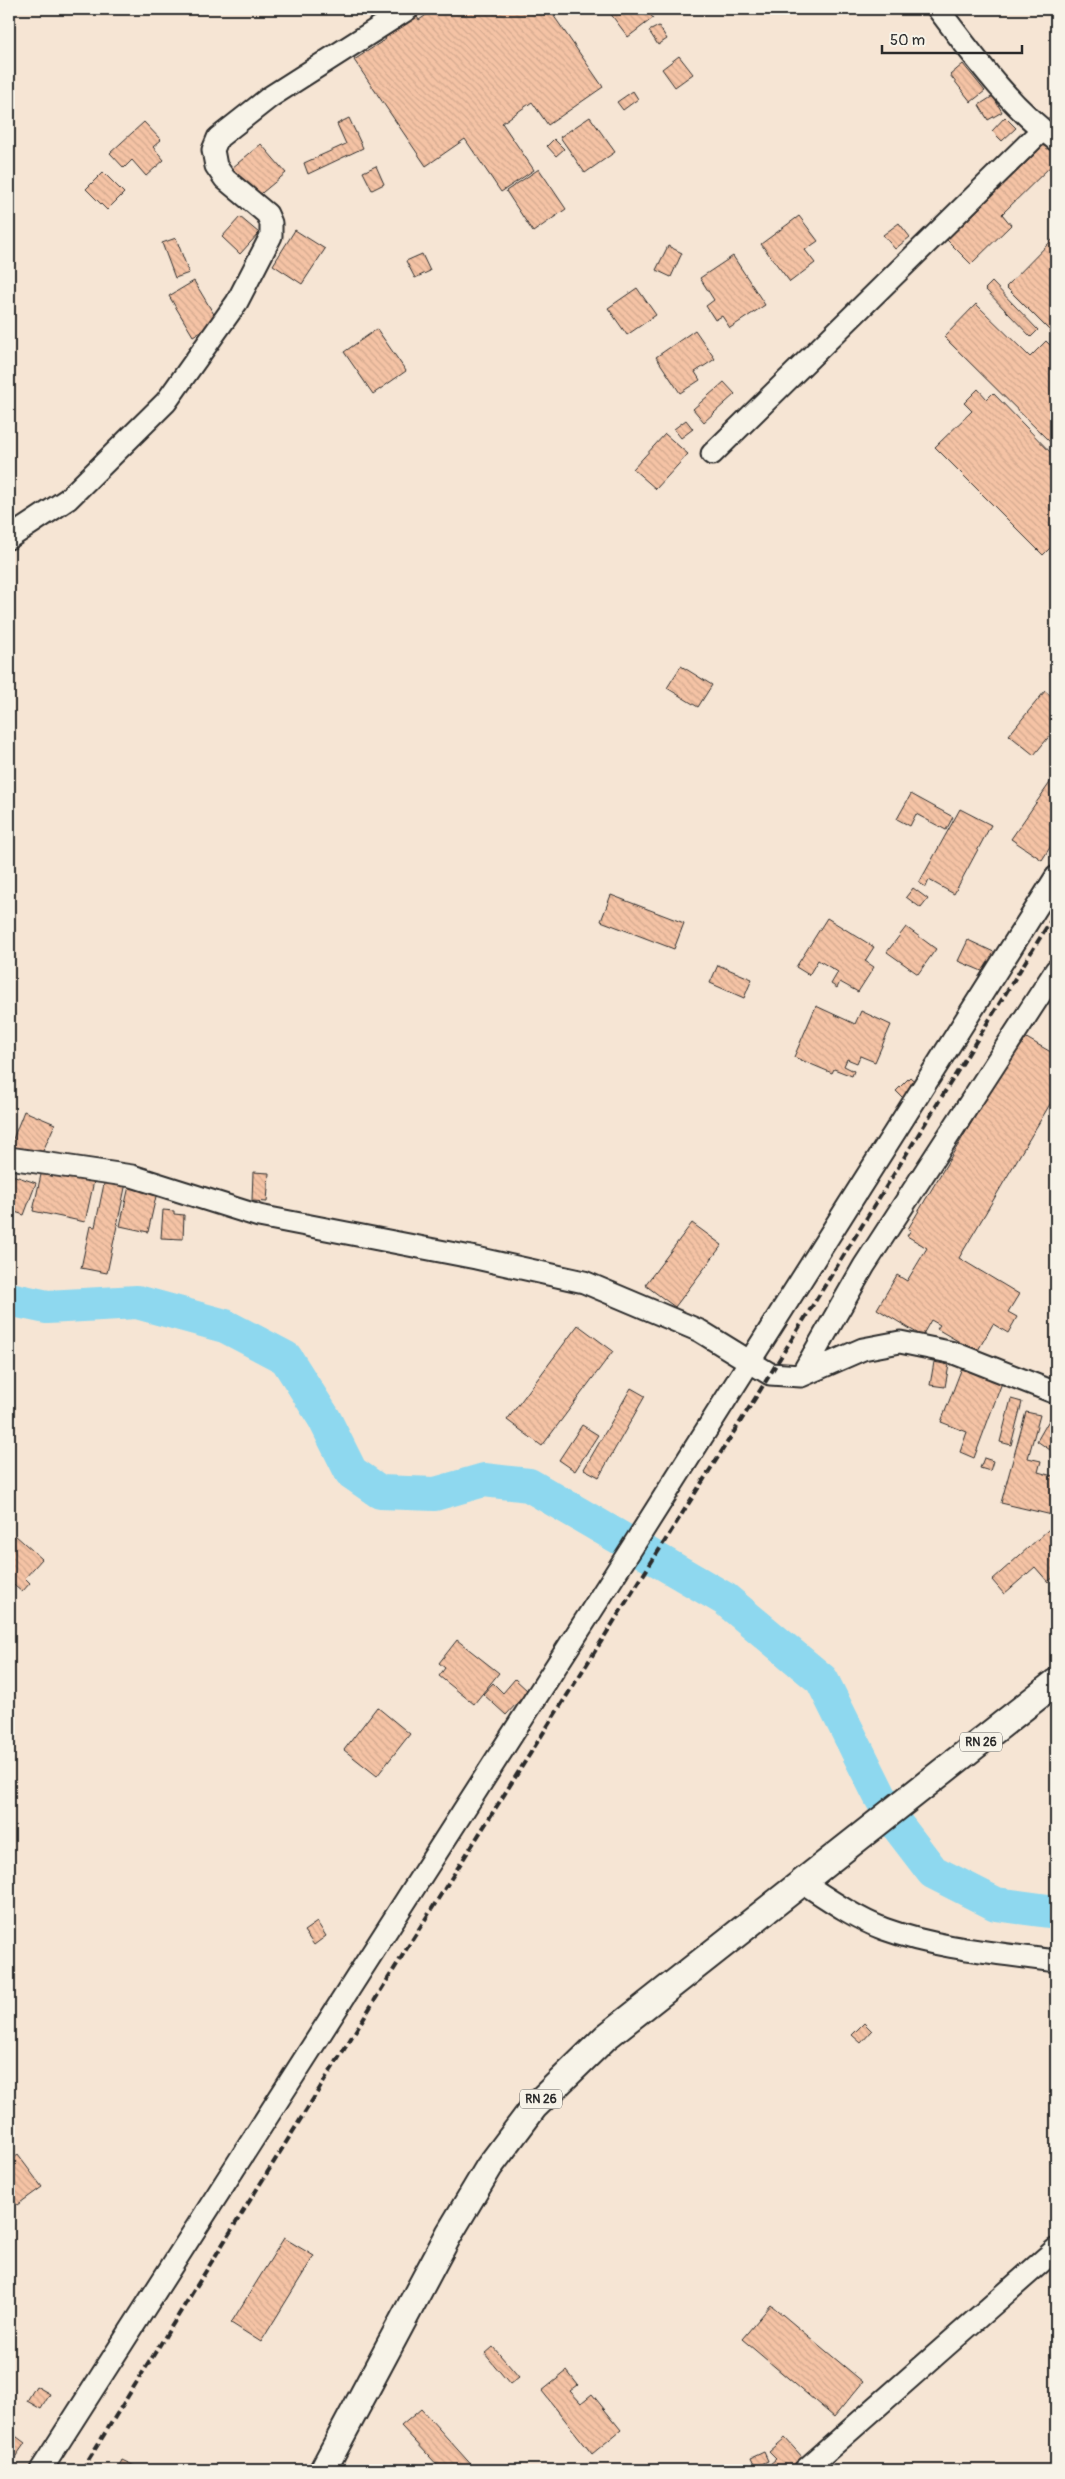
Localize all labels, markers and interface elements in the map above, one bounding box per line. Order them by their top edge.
scale bar [882,22,1022,54]
text: 50 m [890,31,925,50]
road number: RN 26 [960,1732,1002,1751]
road number: RN 26 [520,2090,562,2108]

